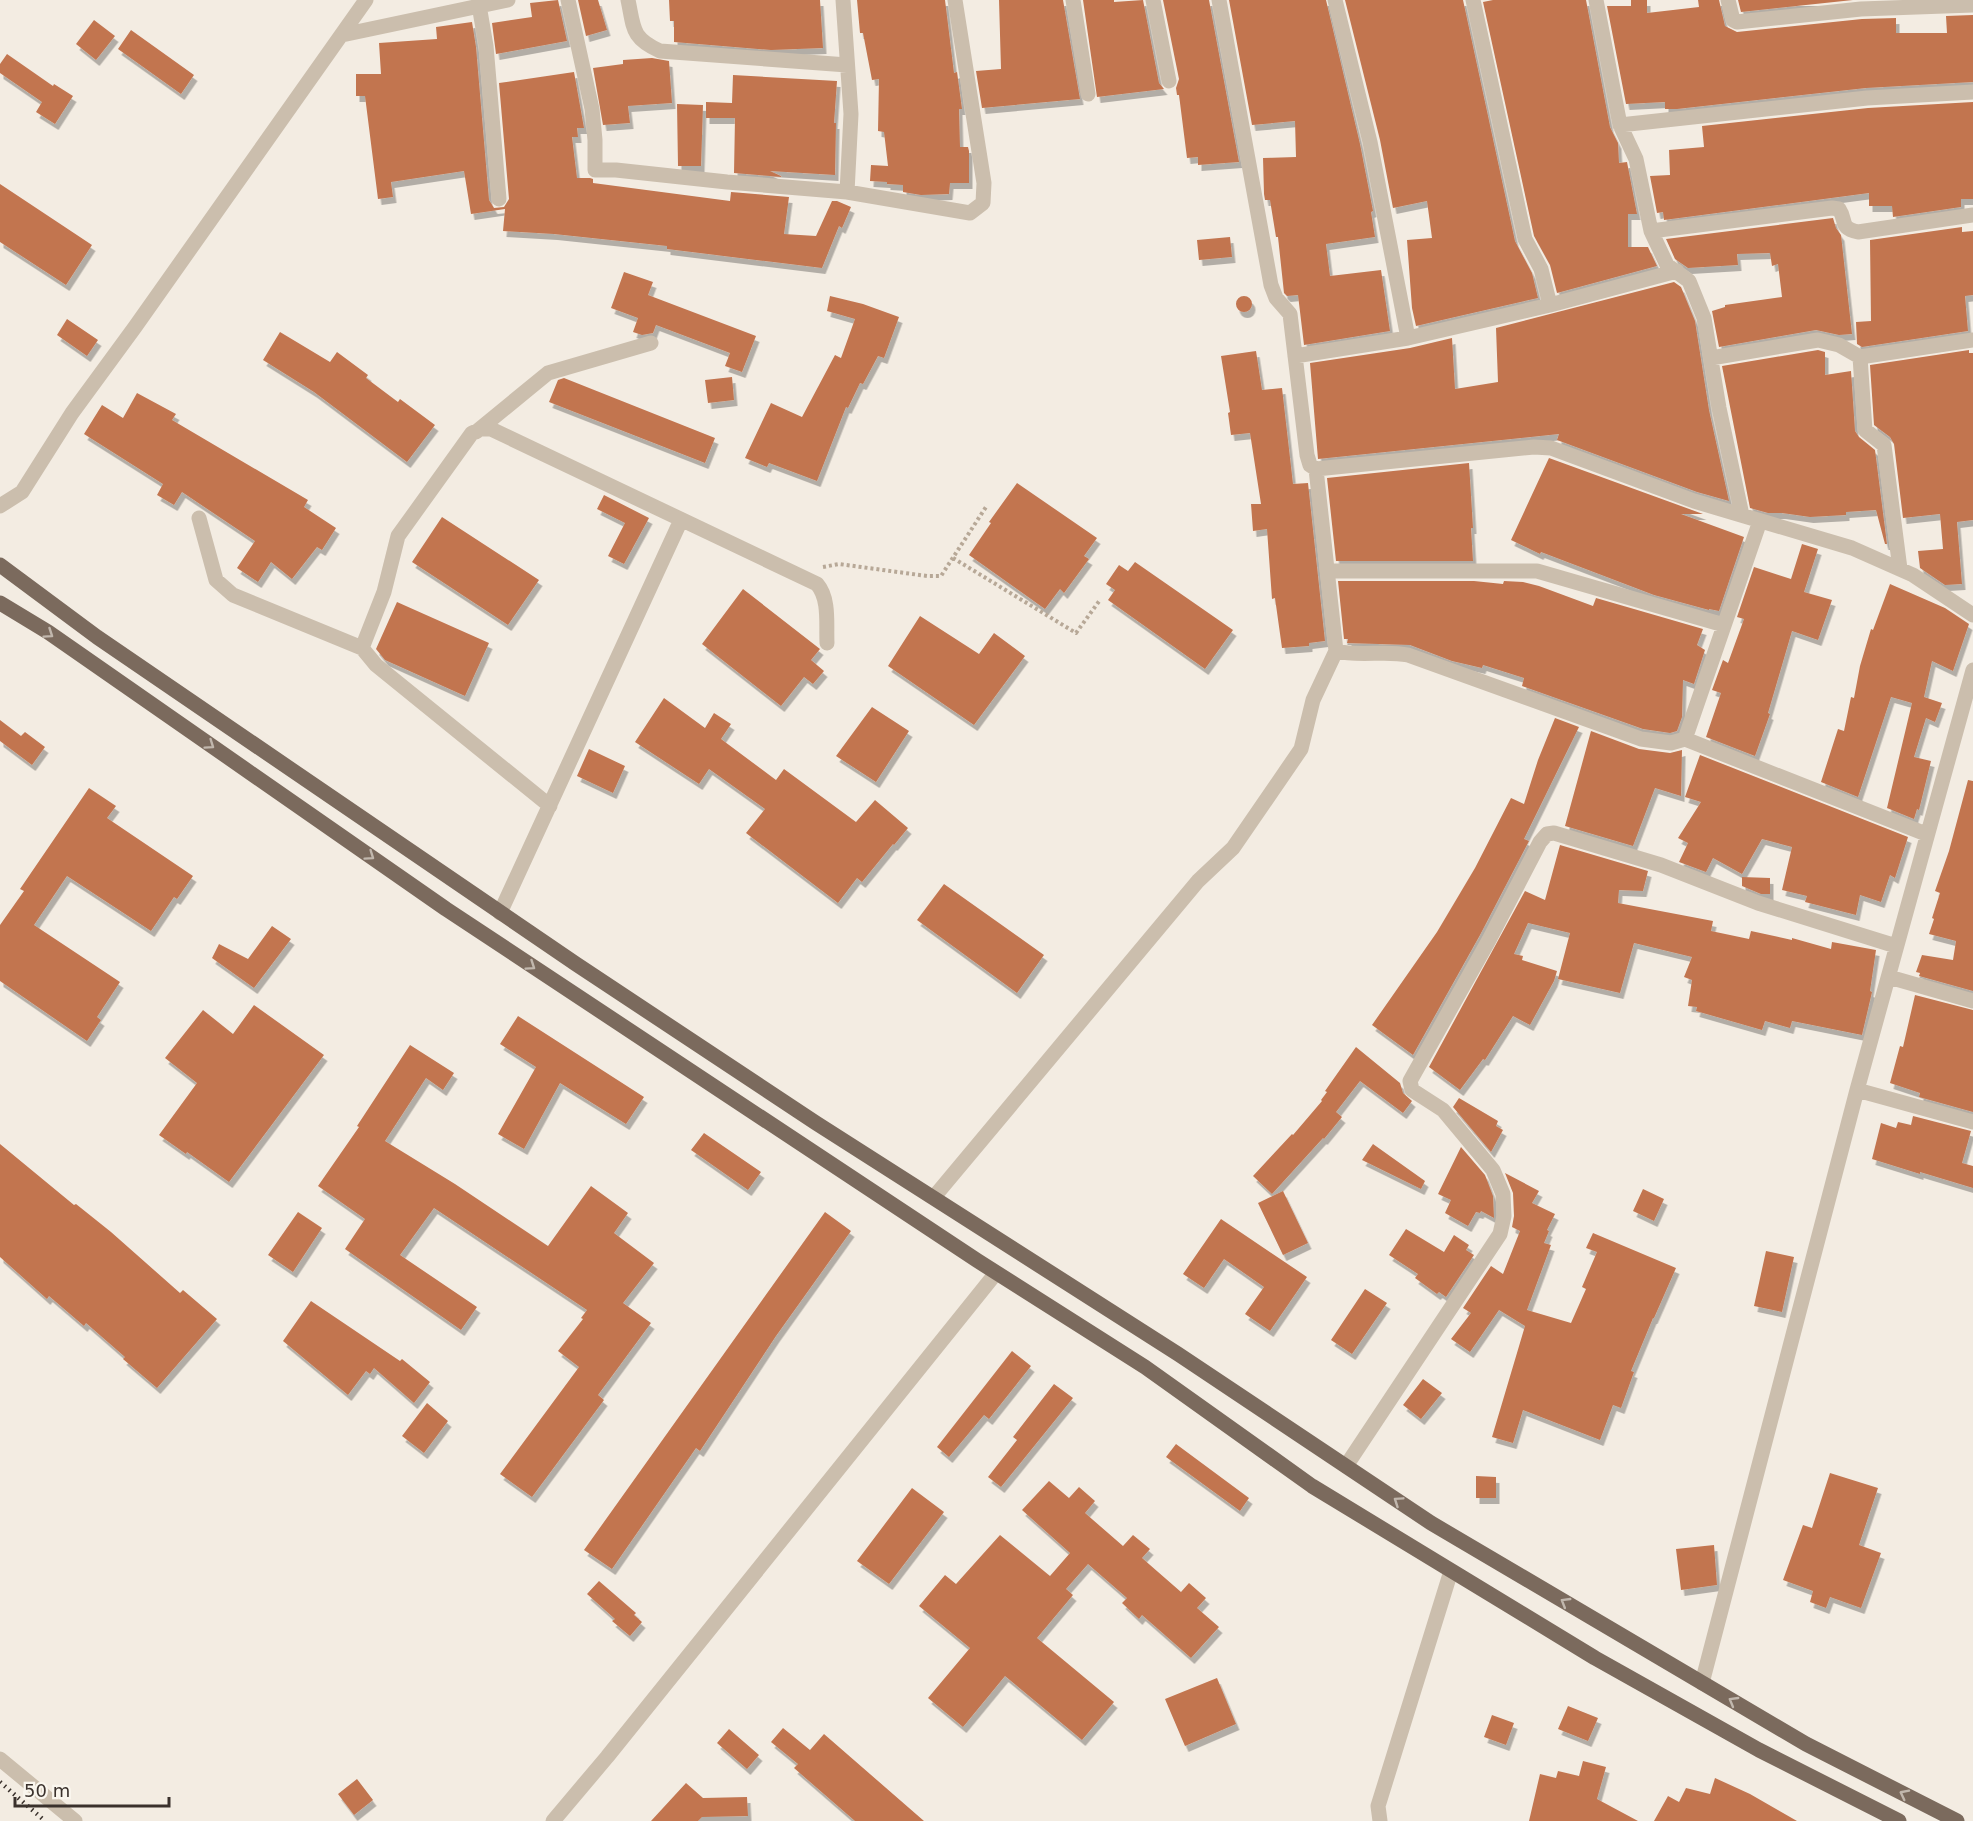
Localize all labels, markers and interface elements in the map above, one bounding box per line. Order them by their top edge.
one-way arrow [43,627,54,638]
one-way arrow [203,738,214,749]
one-way arrow [363,849,374,860]
one-way arrow [525,958,535,970]
one-way arrow [1394,1498,1405,1509]
one-way arrow [1561,1598,1571,1610]
one-way arrow [1729,1697,1739,1709]
scale bar [15,1770,170,1808]
text: 50 m [24,1780,70,1801]
one-way arrow [1900,1790,1911,1802]

